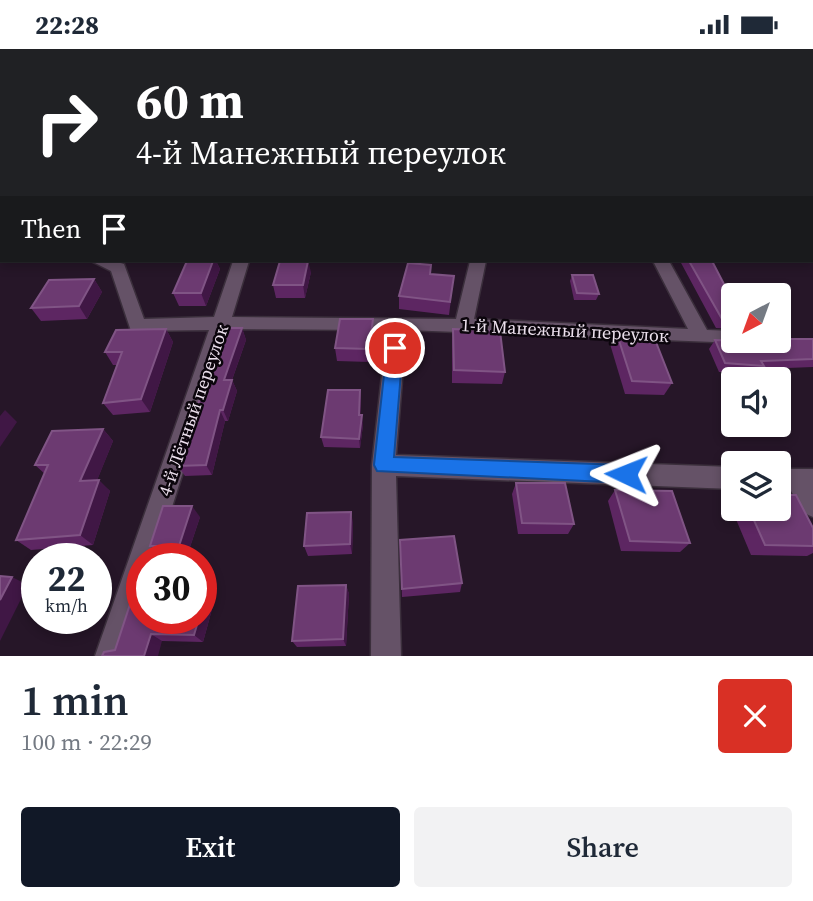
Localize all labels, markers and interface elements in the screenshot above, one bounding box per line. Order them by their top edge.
text: 22:28 [35,7,99,43]
text: 60 m [136,67,244,134]
icon: right [21,77,112,168]
text: 4-й Манежный переулок [136,131,506,175]
icon: arrive [95,210,133,248]
text: Then [21,211,81,247]
north arrow [721,283,791,353]
map controls [721,283,791,521]
street label: 1-й Манежный переулок [460,312,670,348]
pin [365,318,425,378]
street label: 4-й Лётный переулок [152,321,234,499]
icon: arrive [376,329,414,367]
button: sound [721,367,791,437]
position arrow [589,437,663,511]
button: layers [721,451,791,521]
speed limit sign: 30 [126,543,217,634]
text: 22 [48,555,85,603]
text: km/h [45,593,88,618]
text: 1 min [21,671,129,729]
button: close [718,679,792,753]
text: 100 m · 22:29 [21,726,152,758]
button: Exit [21,807,400,887]
button: Share [414,807,792,887]

